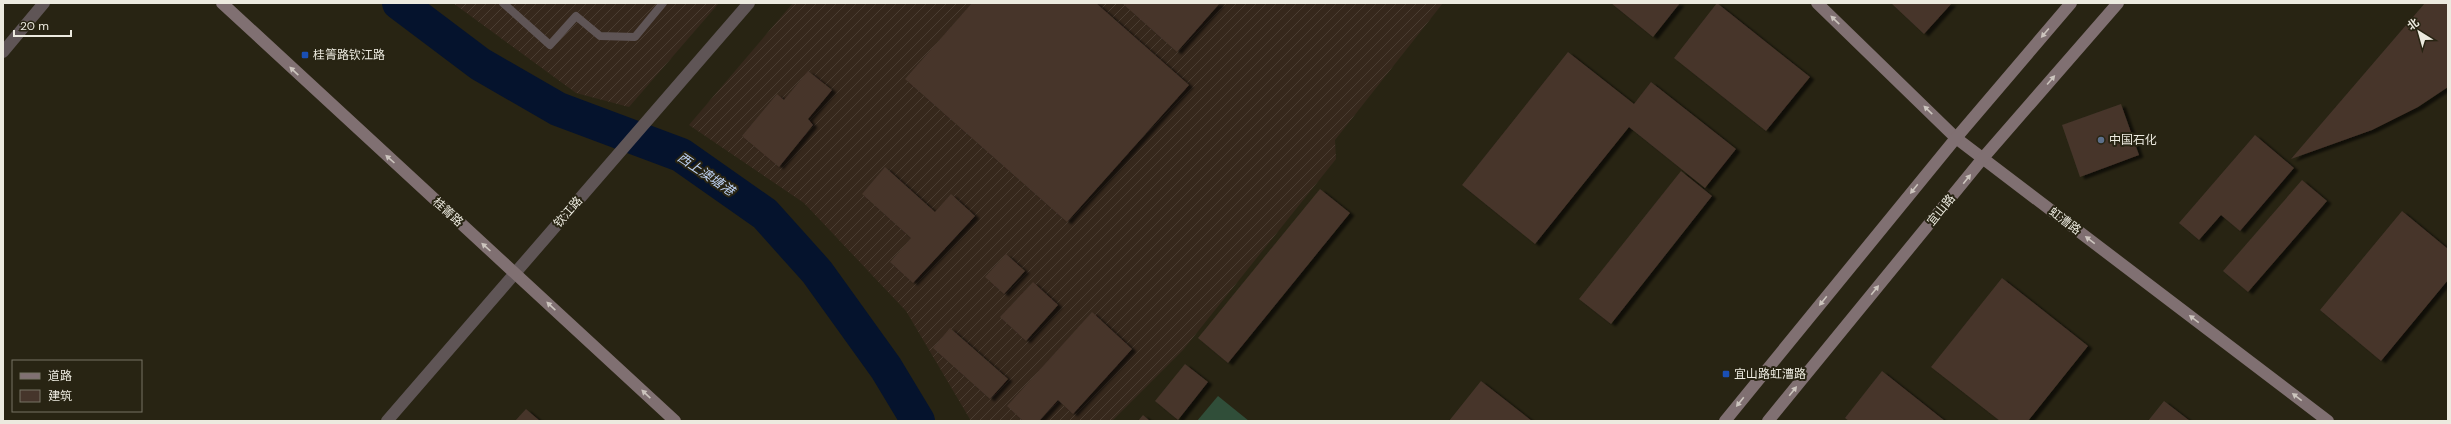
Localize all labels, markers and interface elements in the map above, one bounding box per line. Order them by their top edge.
scale bar [14,12,71,38]
north arrow [2399,12,2439,52]
text: 北 [2404,15,2422,33]
one-way arrow [1830,16,1839,25]
text: 20 m [20,18,49,34]
one-way arrow [2041,27,2050,38]
place label: 桂箐路钦江路 [313,47,385,63]
marker: 桂箐路钦江路 [300,50,310,60]
one-way arrow [289,66,299,76]
one-way arrow [2047,75,2056,85]
one-way arrow [1923,106,1933,115]
place label: 中国石化 [2109,132,2157,148]
marker: 中国石化 [2096,135,2106,145]
water label: 西上澳塘港 [674,149,739,200]
one-way arrow [385,154,395,164]
one-way arrow [1962,173,1971,184]
one-way arrow [1909,184,1918,195]
street label: 宜山路 [1923,191,1959,229]
street label: 钦江路 [550,193,586,231]
street label: 桂箐路 [429,194,467,230]
street label: 虹漕路 [2046,204,2084,238]
one-way arrow [2085,236,2096,244]
one-way arrow [481,242,491,251]
one-way arrow [1871,285,1880,296]
one-way arrow [1818,295,1827,306]
one-way arrow [546,301,556,311]
one-way arrow [2188,314,2199,323]
legend [12,360,142,412]
place label: 宜山路虹漕路 [1734,366,1806,382]
text: 道路 [48,368,72,384]
marker: 宜山路虹漕路 [1721,369,1731,379]
one-way arrow [1789,385,1798,396]
text: 建筑 [48,388,72,404]
one-way arrow [641,390,651,399]
one-way arrow [2292,393,2303,402]
one-way arrow [1736,396,1745,407]

